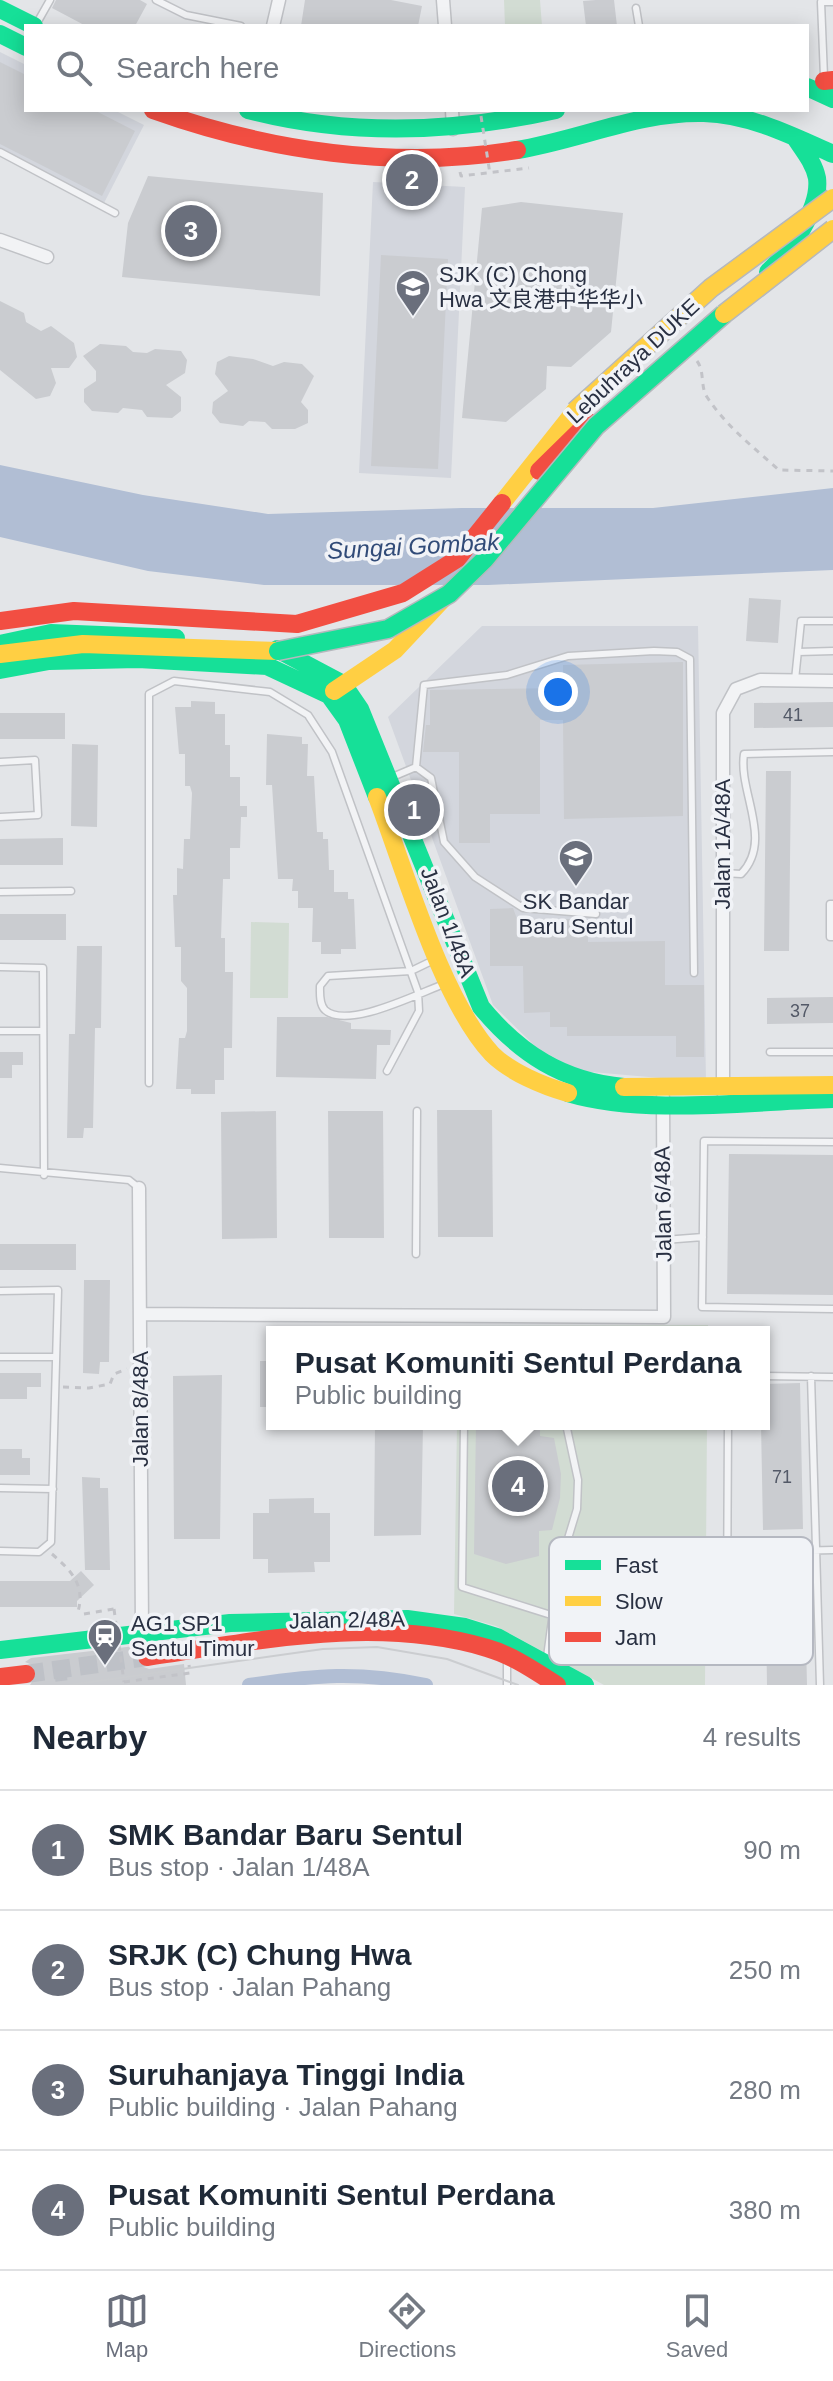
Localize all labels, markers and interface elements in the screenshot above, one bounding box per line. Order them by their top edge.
search box [24,24,809,112]
icon: search [52,46,96,90]
text: Search here [116,51,279,84]
pin: 2 [386,150,438,210]
pin: 3 [165,201,217,261]
place label: SJK (C) Chong Hwa 文良港中华华小 [439,262,643,312]
school or university icon: SJK (C) Chong Hwa 文良港中华华小 [394,268,432,318]
street label: Lebuhraya DUKE [562,293,704,429]
water label: Sungai Gombak [326,528,502,564]
your location [538,672,578,712]
house number: 41 [783,705,803,725]
street label: Jalan 1A/48A [710,778,735,909]
pin: 1 [388,780,440,840]
school or university icon: SK Bandar Baru Sentul [557,838,595,888]
street label: Jalan 1/48A [416,863,481,981]
place label: SK Bandar Baru Sentul [519,889,633,939]
house number: 37 [790,1001,810,1021]
street label: Jalan 6/48A [649,1145,677,1262]
popup [266,1326,770,1430]
text: Pusat Komuniti Sentul Perdana [295,1346,741,1379]
street label: Jalan 8/48A [128,1351,153,1467]
text: Public building [295,1380,462,1410]
pin: 4 [492,1456,544,1516]
house number: 71 [772,1467,792,1487]
legend [549,1537,813,1665]
text: Fast [615,1553,658,1578]
text: Slow [615,1589,663,1614]
street label: Jalan 2/48A [289,1606,406,1634]
place label: AG1 SP1 Sentul Timur [131,1611,255,1661]
station icon: AG1 SP1 Sentul Timur [86,1617,124,1667]
text: Jam [615,1625,657,1650]
text: Nearby [32,1718,147,1756]
text: 4 results [703,1722,801,1752]
text: SMK Bandar Baru Sentul [108,1818,463,1851]
text: 1 [51,1835,65,1865]
text: 90 m [743,1835,801,1865]
text: Bus stop · Jalan 1/48A [108,1852,370,1882]
text: SRJK (C) Chung Hwa [108,1938,411,1971]
text: 2 [51,1955,65,1985]
text: 250 m [729,1955,801,1985]
text: Bus stop · Jalan Pahang [108,1972,391,2002]
text: Suruhanjaya Tinggi India [108,2058,464,2091]
text: 3 [51,2075,65,2105]
text: 280 m [729,2075,801,2105]
text: Public building · Jalan Pahang [108,2092,458,2122]
text: Pusat Komuniti Sentul Perdana [108,2178,555,2211]
text: 4 [51,2195,65,2225]
text: 380 m [729,2195,801,2225]
text: Public building [108,2212,276,2242]
tab: Map [105,2289,149,2363]
tab: Directions [358,2289,456,2363]
tab: Saved [666,2289,728,2363]

